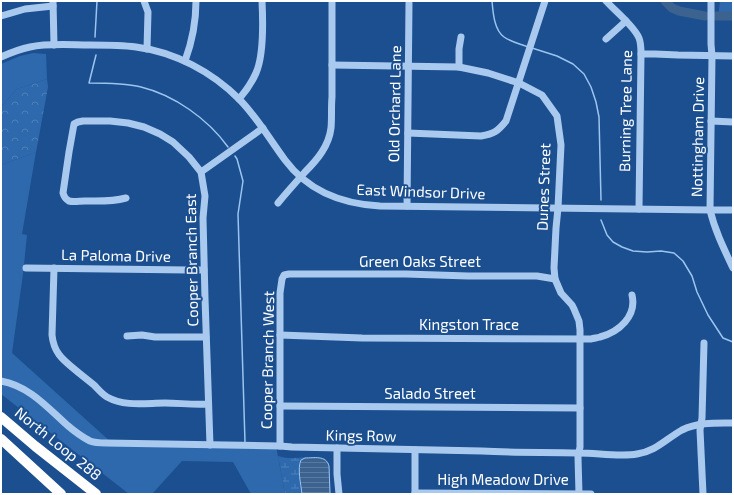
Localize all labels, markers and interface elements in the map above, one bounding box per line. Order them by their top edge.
street label: Old Orchard Lane [384,45,404,163]
street label: Burning Tree Lane [615,50,635,172]
street label: Nottingham Drive [687,77,707,197]
street label: Dunes Street [532,142,554,231]
street label: East Windsor Drive [356,180,486,202]
street label: Cooper Branch East [181,193,201,327]
street label: La Paloma Drive [61,245,171,265]
street label: Green Oaks Street [359,252,481,270]
street label: Cooper Branch West [257,290,277,429]
street label: Kingston Trace [419,315,519,333]
street label: Salado Street [384,384,476,402]
street label: North Loop 288 [12,403,106,484]
street label: Kings Row [326,425,397,445]
street label: High Meadow Drive [437,470,569,488]

